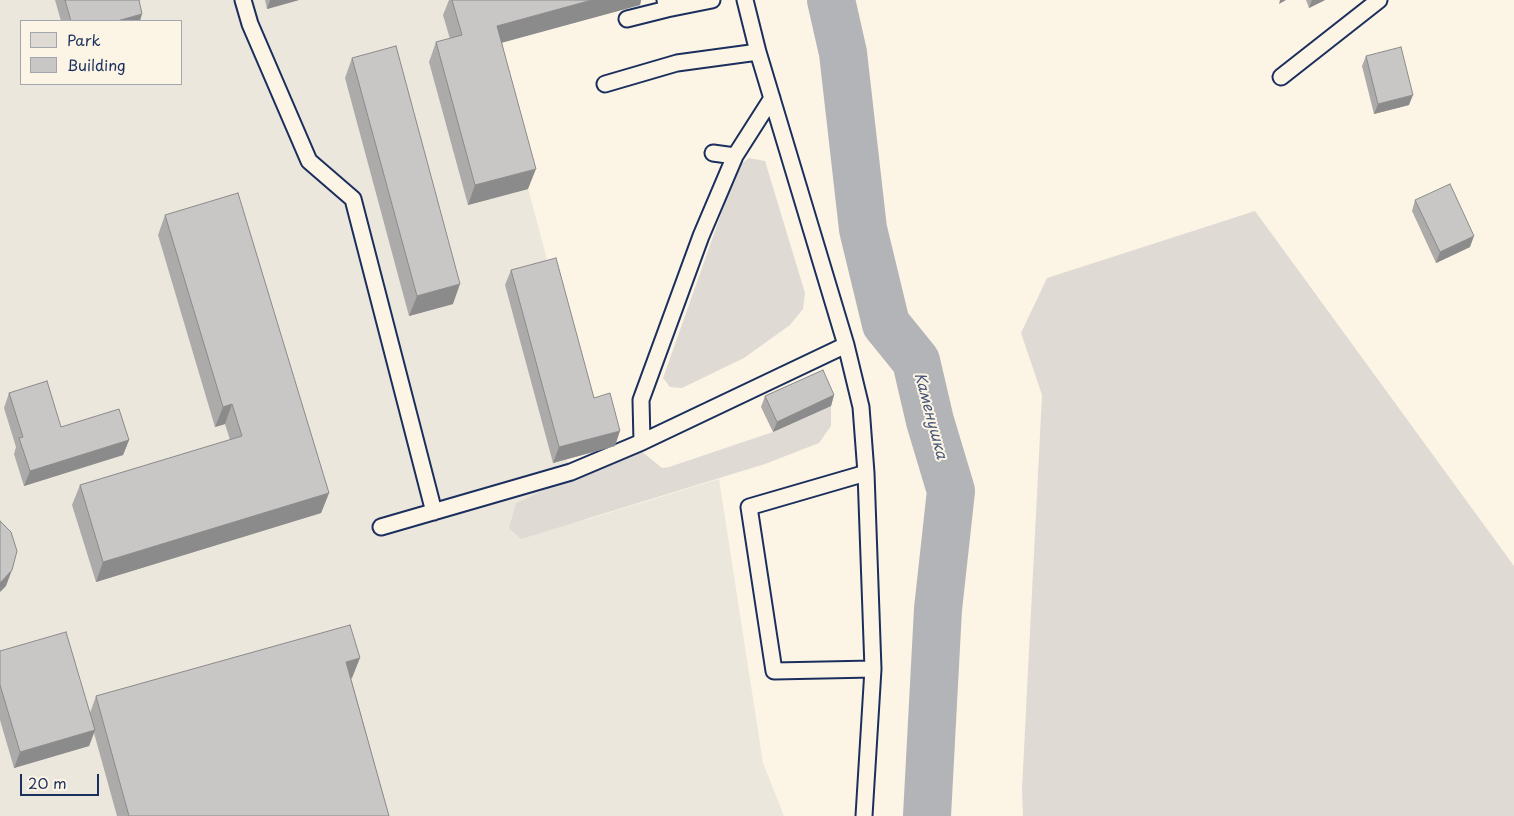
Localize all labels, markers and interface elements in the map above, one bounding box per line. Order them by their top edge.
legend [20,20,182,85]
text: Park [67,28,101,51]
text: Building [67,53,126,76]
water label: Каменушка [910,371,950,461]
scale bar [22,764,101,796]
text: 20 m [28,771,67,794]

